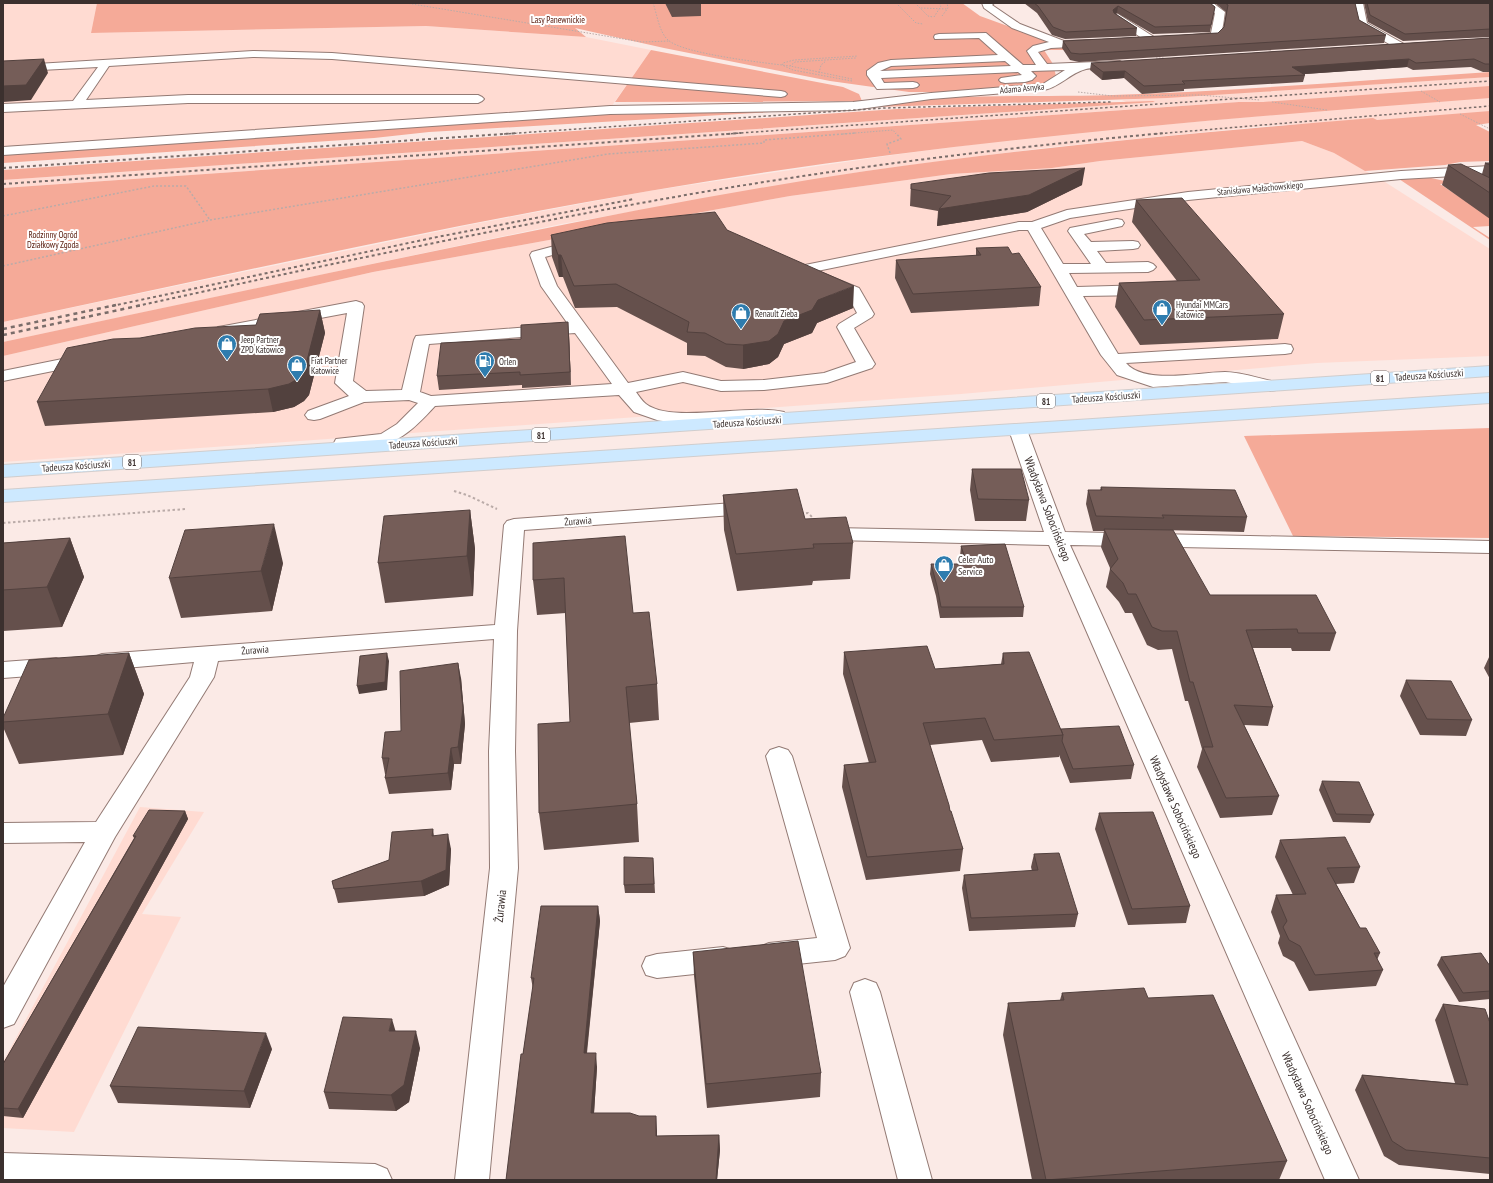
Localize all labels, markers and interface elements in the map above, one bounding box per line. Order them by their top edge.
park label: Lasy Panewnickie [531,14,585,25]
street label: Adama Asnyka [999,81,1045,95]
street label: Stanisława Małachowskiego [1216,179,1304,197]
park label: Rodzinny Ogród Działkowy Zgoda [27,229,79,250]
shop icon: Hyundai MMCars Katowice [1151,298,1173,326]
place label: Hyundai MMCars Katowice [1176,299,1228,320]
shop icon: Renault Zieba [730,302,752,330]
place label: Renault Zieba [755,308,798,319]
shop icon: Jeep Partner ZPD Katowice [216,333,238,361]
place label: Jeep Partner ZPD Katowice [240,334,284,355]
fuel station icon: Orlen [474,350,496,378]
shop icon: Fiat Partner Katowice [286,354,308,382]
place label: Fiat Partner Katowice [311,355,348,376]
place label: Orlen [499,356,516,367]
street label: Tadeusza Kościuszki [1394,366,1464,384]
road number: 81 [1371,371,1389,385]
street label: Tadeusza Kościuszki [1071,388,1141,406]
road number: 81 [1037,394,1055,408]
street label: Tadeusza Kościuszki [712,413,782,431]
road number: 81 [532,428,550,442]
street label: Tadeusza Kościuszki [388,434,458,452]
road number: 81 [123,455,141,469]
street label: Władysława Sobocińskiego [1021,455,1075,563]
street label: Tadeusza Kościuszki [41,457,111,475]
street label: Żurawia [564,514,592,528]
place label: Celer Auto Service [958,553,994,578]
shop icon: Celer Auto Service [933,554,955,582]
street label: Żurawia [241,643,269,657]
street label: Władysława Sobocińskiego [1147,753,1205,861]
street label: Żurawia [491,889,509,923]
street label: Władysława Sobocińskiego [1279,1049,1337,1157]

